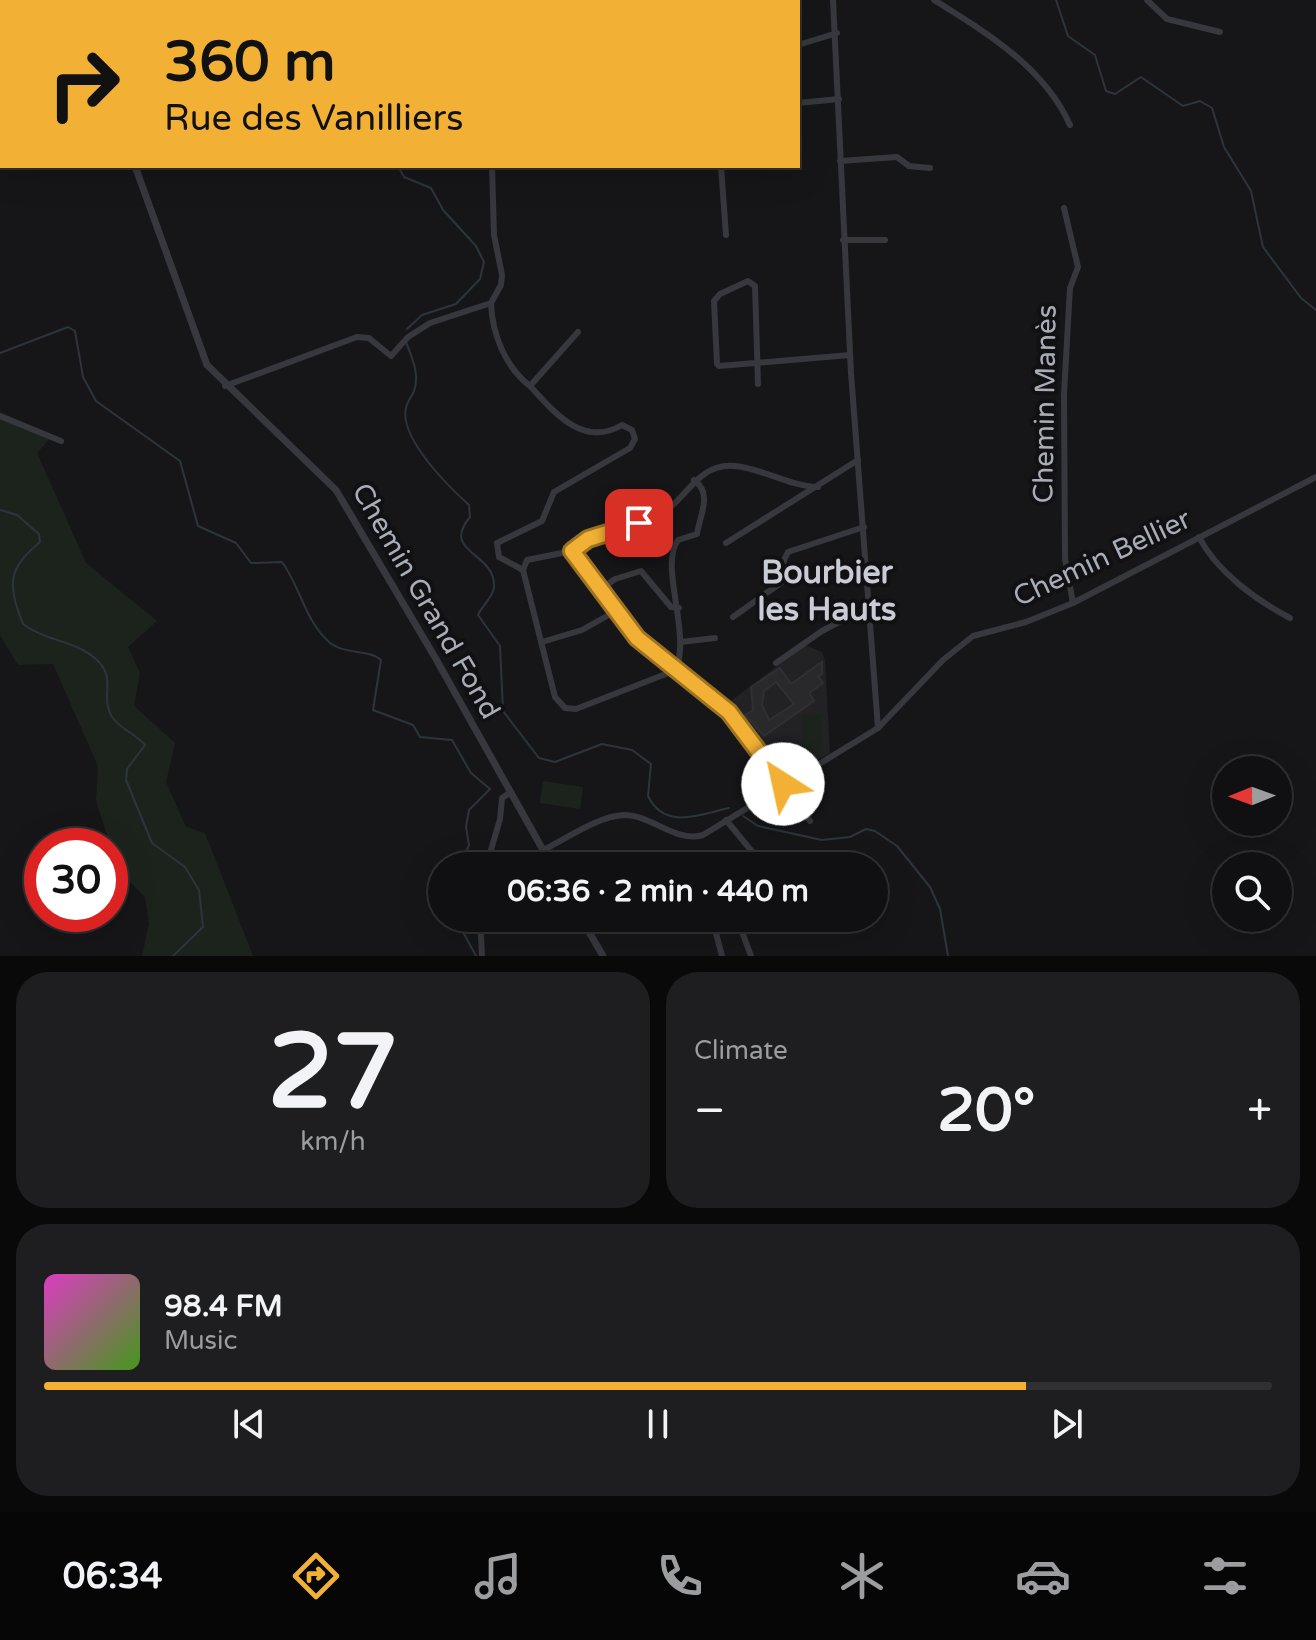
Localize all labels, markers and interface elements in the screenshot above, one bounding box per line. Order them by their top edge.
text: 360 m [164,29,335,96]
icon: right [32,32,136,136]
text: Rue des Vanilliers [164,97,463,140]
street label: Chemin Manès [1026,304,1064,504]
street label: Chemin Grand Fond [345,477,507,725]
pin [605,489,673,557]
icon: arrive [617,501,661,545]
street label: Chemin Bellier [1008,502,1196,614]
district label: Bourbier les Hauts [758,554,896,629]
position arrow [741,742,825,826]
north arrow [1212,756,1292,836]
map controls [1212,756,1292,932]
speed limit sign: 30 [24,828,128,932]
button: search [1212,852,1292,932]
text: 06:36 · 2 min · 440 m [507,873,809,910]
text: 27 [268,1011,398,1136]
text: Climate [694,1035,788,1066]
text: 20° [937,1075,1035,1147]
text: − [694,1085,725,1138]
text: + [1247,1085,1272,1138]
text: km/h [300,1126,366,1157]
text: 98.4 FM [164,1288,283,1325]
text: Music [164,1325,237,1356]
icon: previous [227,1402,271,1446]
icon: pause [636,1402,680,1446]
icon: next [1045,1402,1089,1446]
icon: directions [288,1548,344,1604]
icon: music [470,1548,526,1604]
icon: phone [652,1548,708,1604]
icon: climate [834,1548,890,1604]
icon: car [1015,1548,1071,1604]
icon: filters [1197,1548,1253,1604]
text: 06:34 [63,1555,163,1598]

